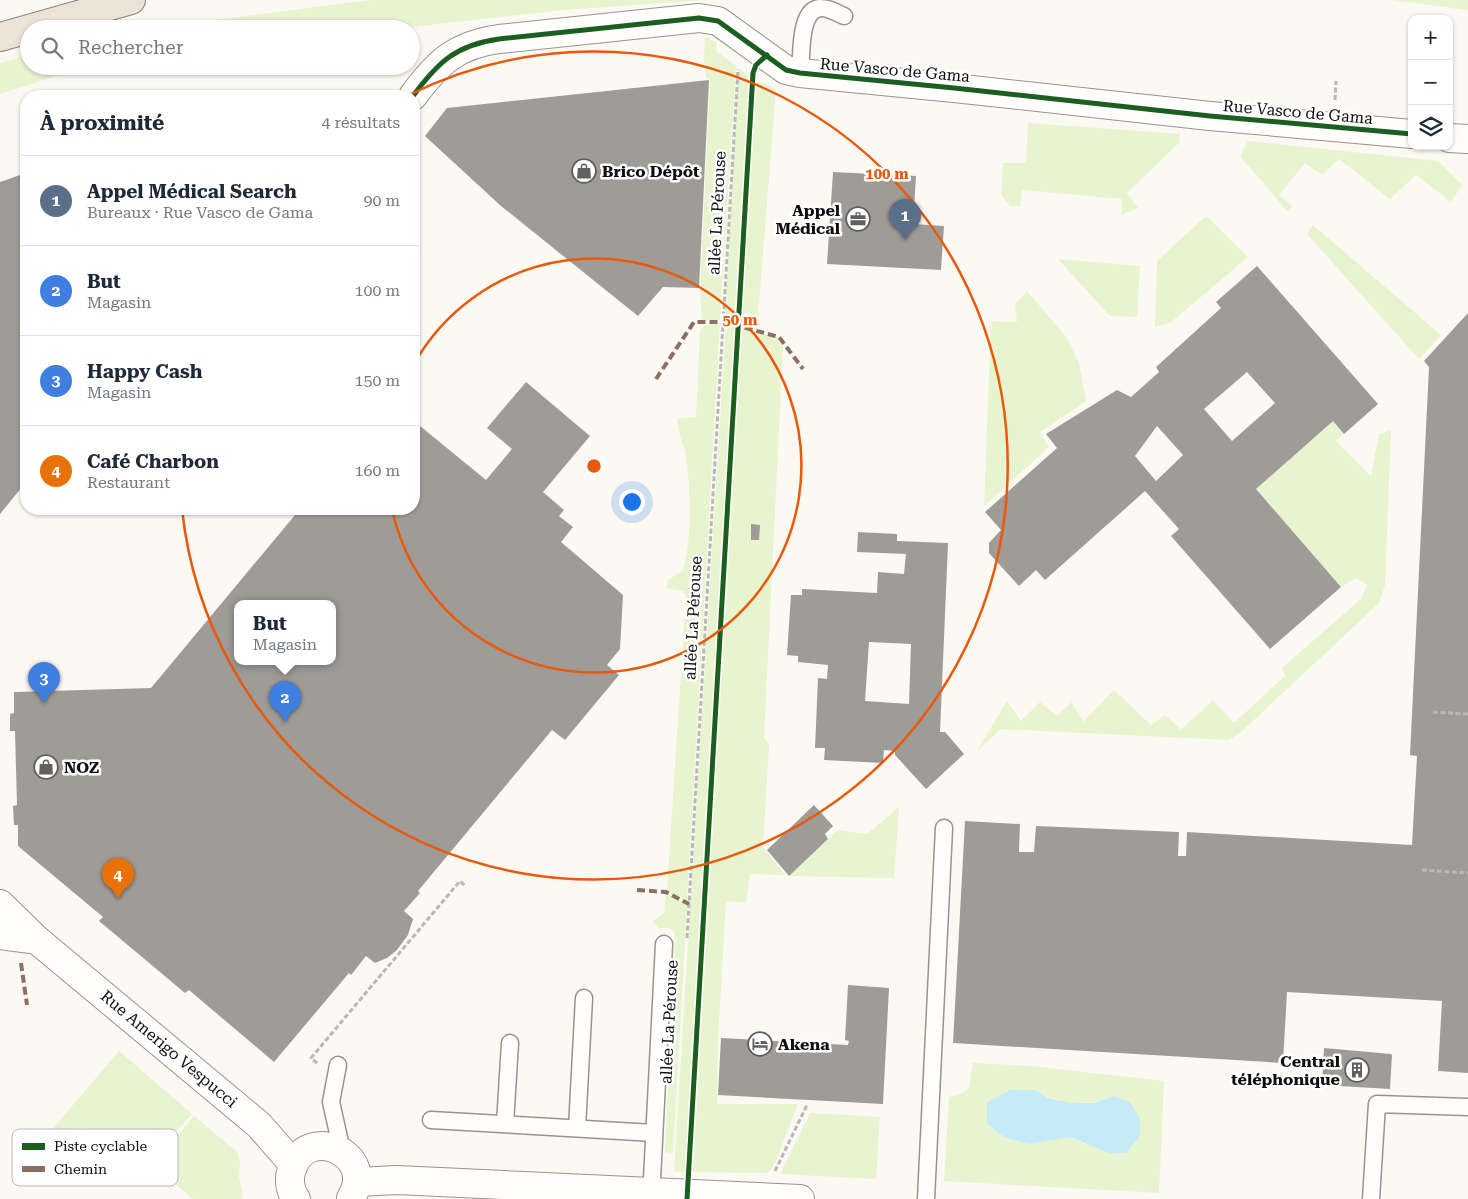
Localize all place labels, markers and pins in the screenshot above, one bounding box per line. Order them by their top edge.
shop icon: Brico Dépôt [571,158,597,184]
place label: Brico Dépôt [602,162,700,181]
pin: 1 [889,199,921,240]
place label: Appel Médical [775,201,841,238]
office icon: Appel Médical [845,206,871,232]
centre of rings [585,457,603,475]
pin: 3 [28,662,60,703]
pin: 2 [269,681,301,722]
shop icon: NOZ [33,754,59,780]
place label: NOZ [64,758,99,777]
pin: 4 [102,858,134,899]
hotel icon: Akena [747,1031,773,1057]
place label: Akena [778,1035,830,1054]
place label: Central téléphonique [1231,1052,1341,1089]
building icon: Central téléphonique [1344,1057,1370,1083]

